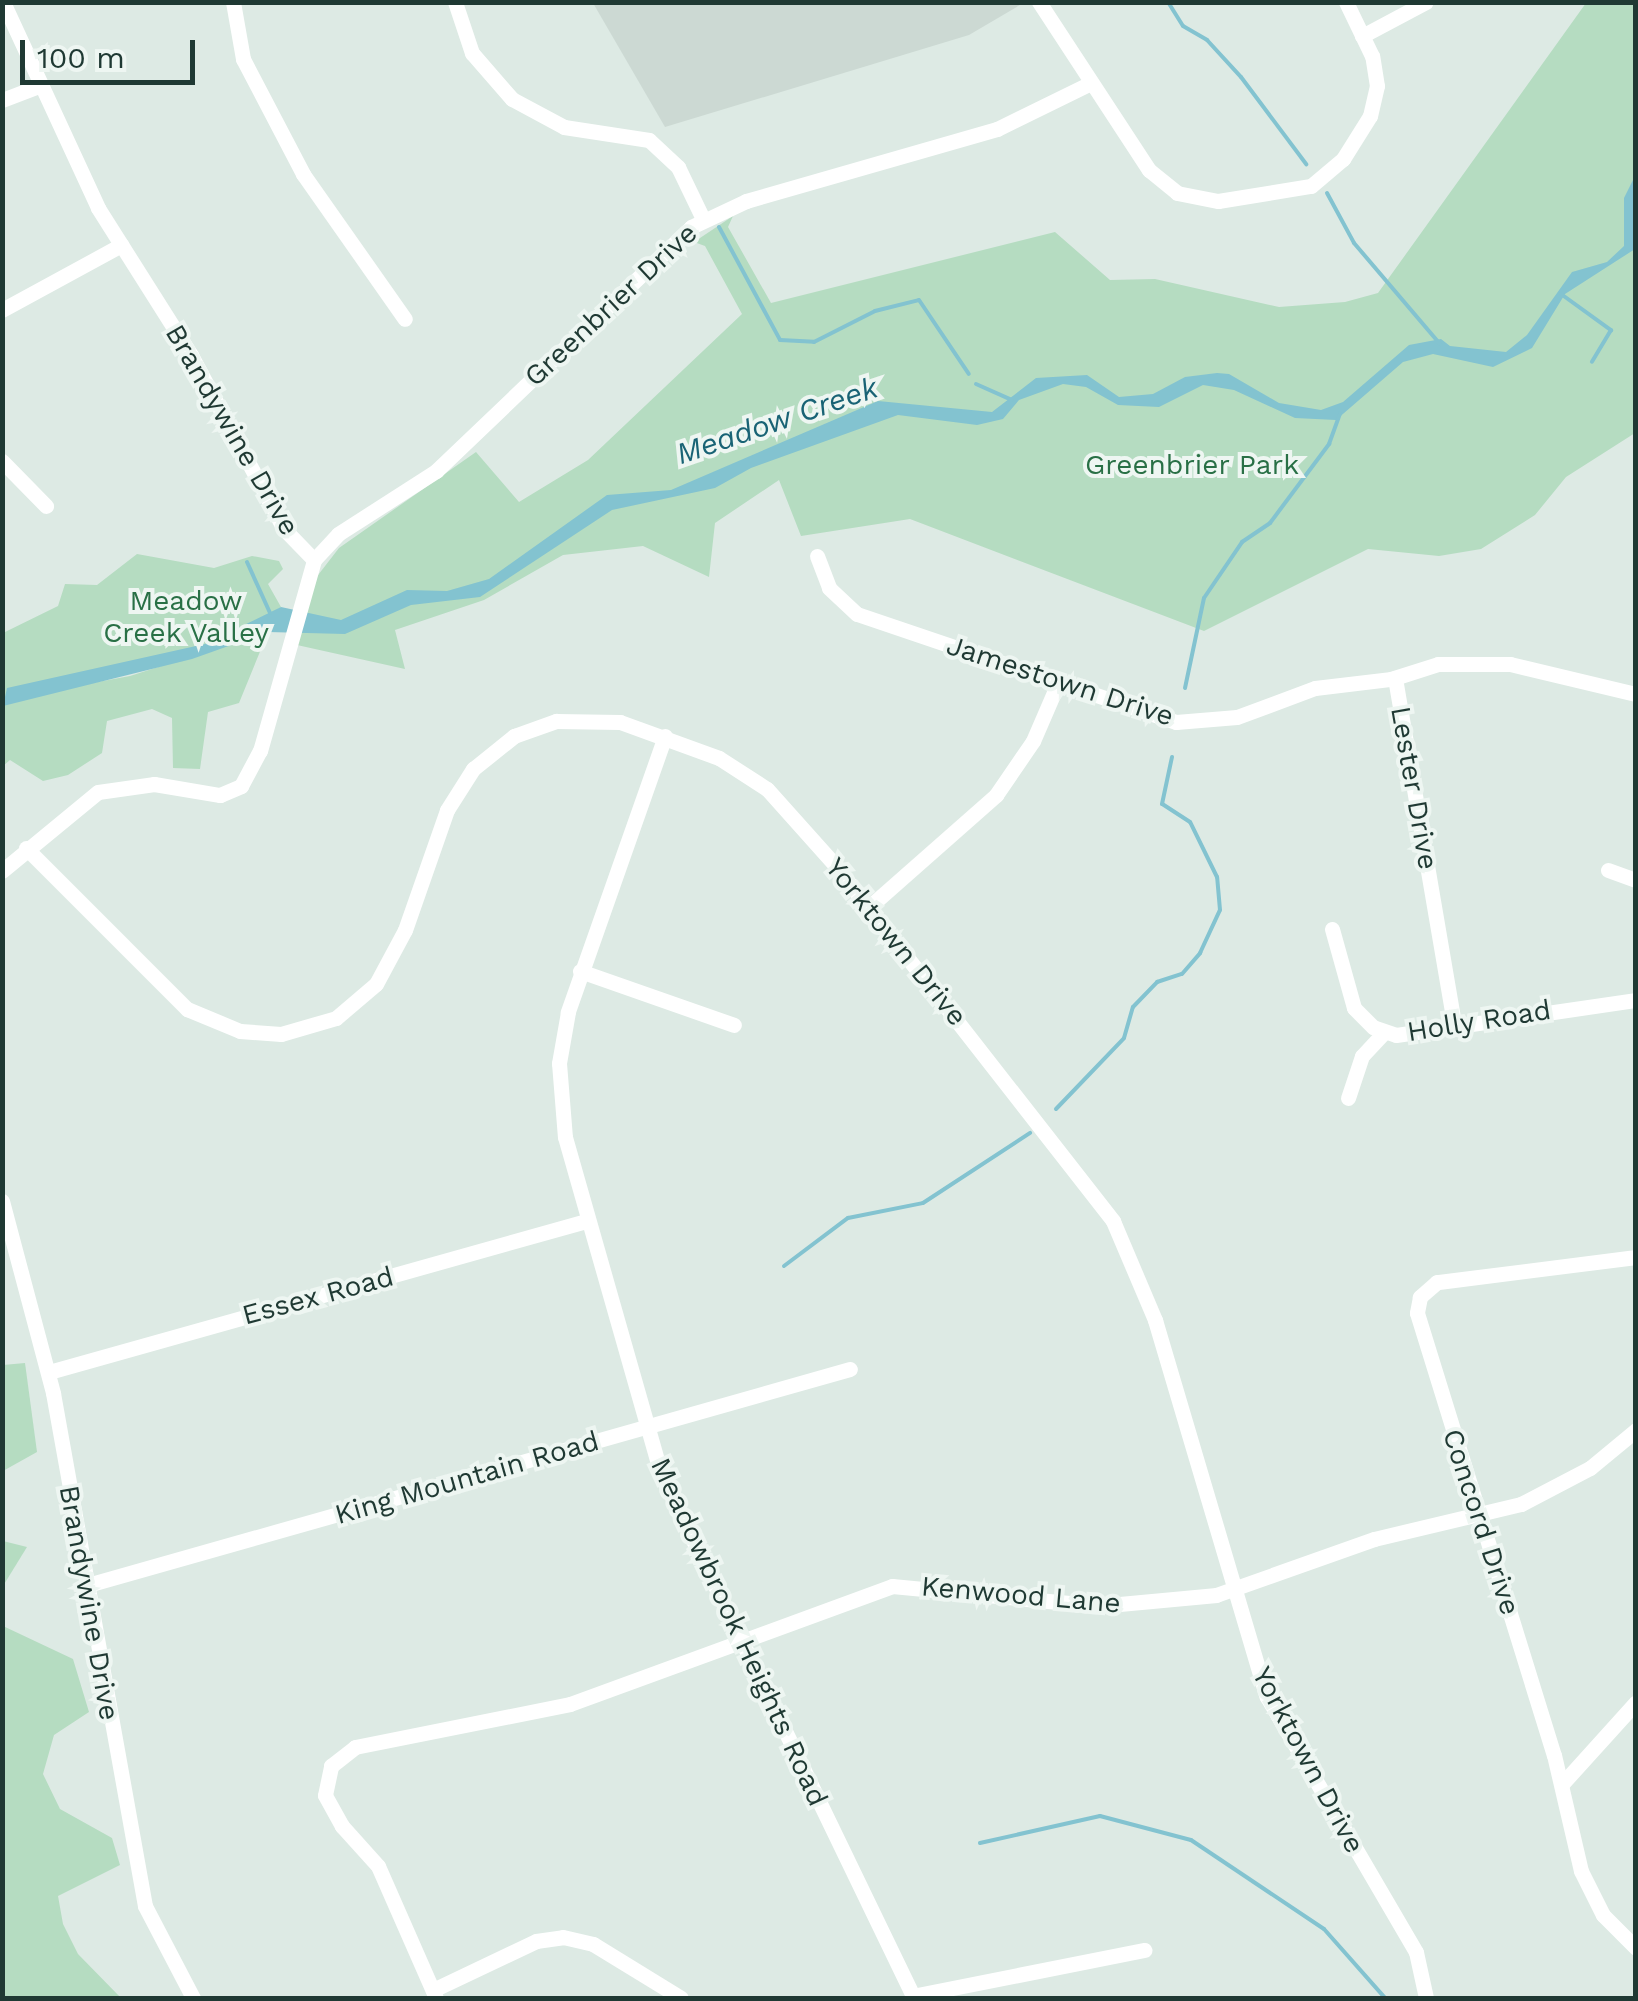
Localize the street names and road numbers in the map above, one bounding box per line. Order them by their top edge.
street label: Greenbrier Drive [518,216,704,394]
street label: Brandywine Drive [158,319,306,541]
street label: Jamestown Drive [942,628,1178,734]
street label: Lester Drive [1383,703,1445,873]
street label: Yorktown Drive [818,851,974,1033]
street label: Holly Road [1404,993,1554,1049]
street label: Essex Road [238,1260,398,1332]
street label: King Mountain Road [331,1424,603,1532]
street label: Concord Drive [1435,1425,1527,1619]
street label: Meadowbrook Heights Road [643,1452,835,1812]
street label: Brandywine Drive [52,1483,126,1723]
street label: Kenwood Lane [920,1570,1122,1620]
street label: Yorktown Drive [1245,1661,1371,1859]

